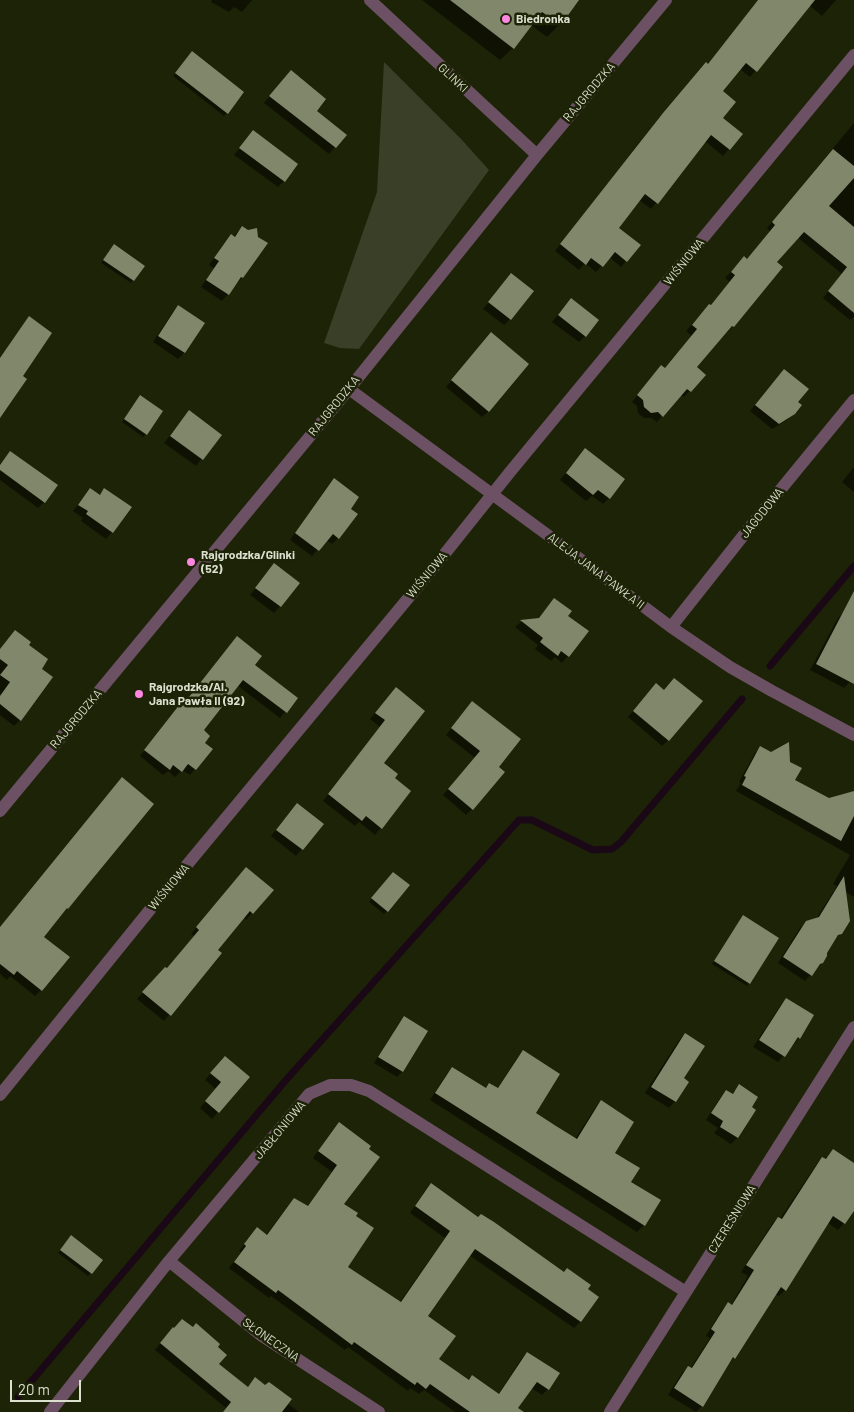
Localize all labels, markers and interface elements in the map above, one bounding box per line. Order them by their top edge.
place label: Biedronka [516,12,570,26]
marker: Biedronka [500,13,512,25]
street label: RAJGRODZKA [560,59,618,125]
street label: GLINKI [435,61,471,95]
street label: WIŚNIOWA [661,236,707,288]
street label: RAJGRODZKA [305,373,363,439]
street label: JAGODOWA [737,485,787,541]
street label: ALEJA JANA PAWŁA II [545,530,647,612]
place label: Rajgrodzka/Glinki (52) [201,548,295,576]
street label: WIŚNIOWA [404,549,450,601]
marker: Rajgrodzka/Glinki (52) [185,556,197,568]
place label: Rajgrodzka/Al. Jana Pawła II (92) [149,680,244,708]
street label: RAJGRODZKA [47,686,105,752]
marker: Rajgrodzka/Al. Jana Pawła II (92) [133,688,145,700]
street label: WIŚNIOWA [146,861,192,913]
street label: JABŁONIOWA [251,1098,309,1162]
street label: CZEREŚNIOWA [705,1182,759,1256]
street label: SŁONECZNA [240,1315,302,1365]
scale bar [12,1370,84,1402]
text: 20 m [18,1380,50,1398]

